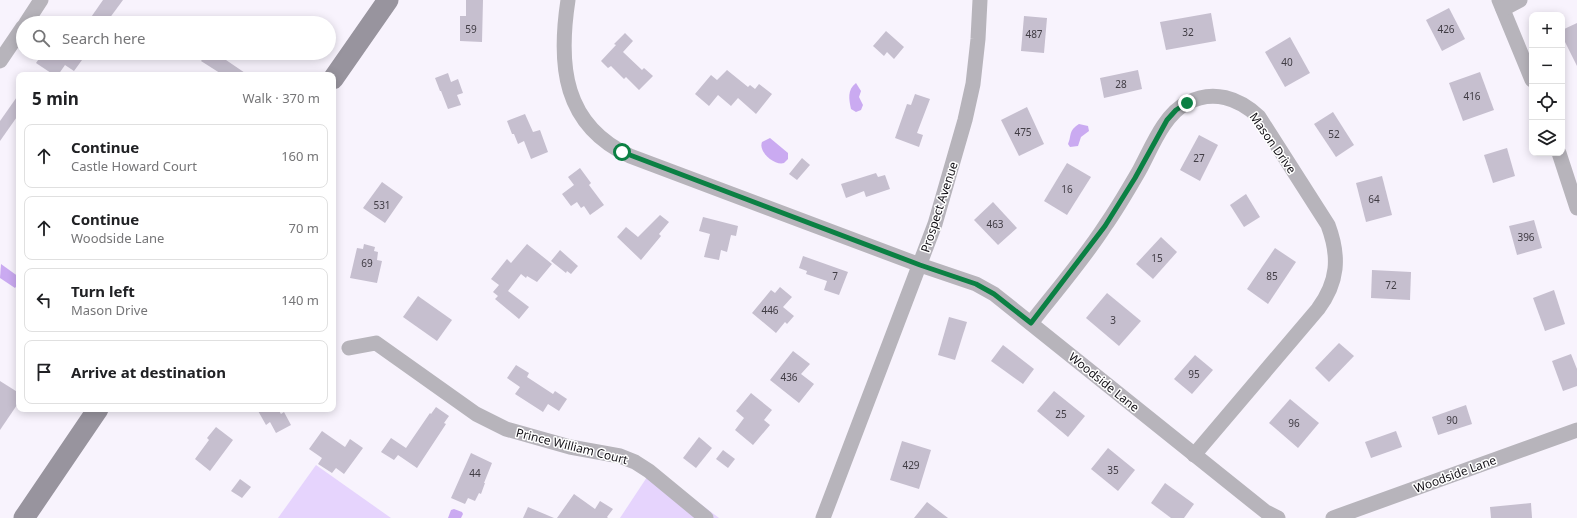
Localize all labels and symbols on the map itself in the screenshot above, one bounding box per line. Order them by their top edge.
house number: 59 [465,22,477,36]
house number: 426 [1437,22,1455,36]
house number: 32 [1182,25,1194,39]
house number: 487 [1025,27,1043,41]
house number: 40 [1281,55,1293,69]
house number: 28 [1115,77,1127,91]
house number: 416 [1463,89,1481,103]
route end [1178,94,1196,112]
street label: Mason Drive [1246,109,1300,177]
house number: 475 [1014,125,1032,139]
house number: 52 [1328,127,1340,141]
route start [613,143,631,161]
house number: 27 [1193,151,1205,165]
street label: Prospect Avenue [916,159,962,255]
house number: 16 [1061,182,1073,196]
house number: 64 [1368,192,1380,206]
house number: 531 [373,198,391,212]
house number: 463 [986,217,1004,231]
house number: 396 [1517,230,1535,244]
house number: 15 [1151,251,1163,265]
house number: 69 [361,256,373,270]
house number: 7 [832,269,838,283]
house number: 85 [1266,269,1278,283]
house number: 72 [1385,278,1397,292]
house number: 446 [761,303,779,317]
house number: 3 [1110,313,1116,327]
street label: Woodside Lane [1065,348,1143,416]
house number: 95 [1188,367,1200,381]
house number: 436 [780,370,798,384]
house number: 25 [1055,407,1067,421]
house number: 90 [1446,413,1458,427]
house number: 96 [1288,416,1300,430]
street label: Prince William Court [514,424,630,468]
street label: Woodside Lane [1412,451,1499,497]
house number: 429 [902,458,920,472]
house number: 35 [1107,463,1119,477]
house number: 44 [469,466,481,480]

